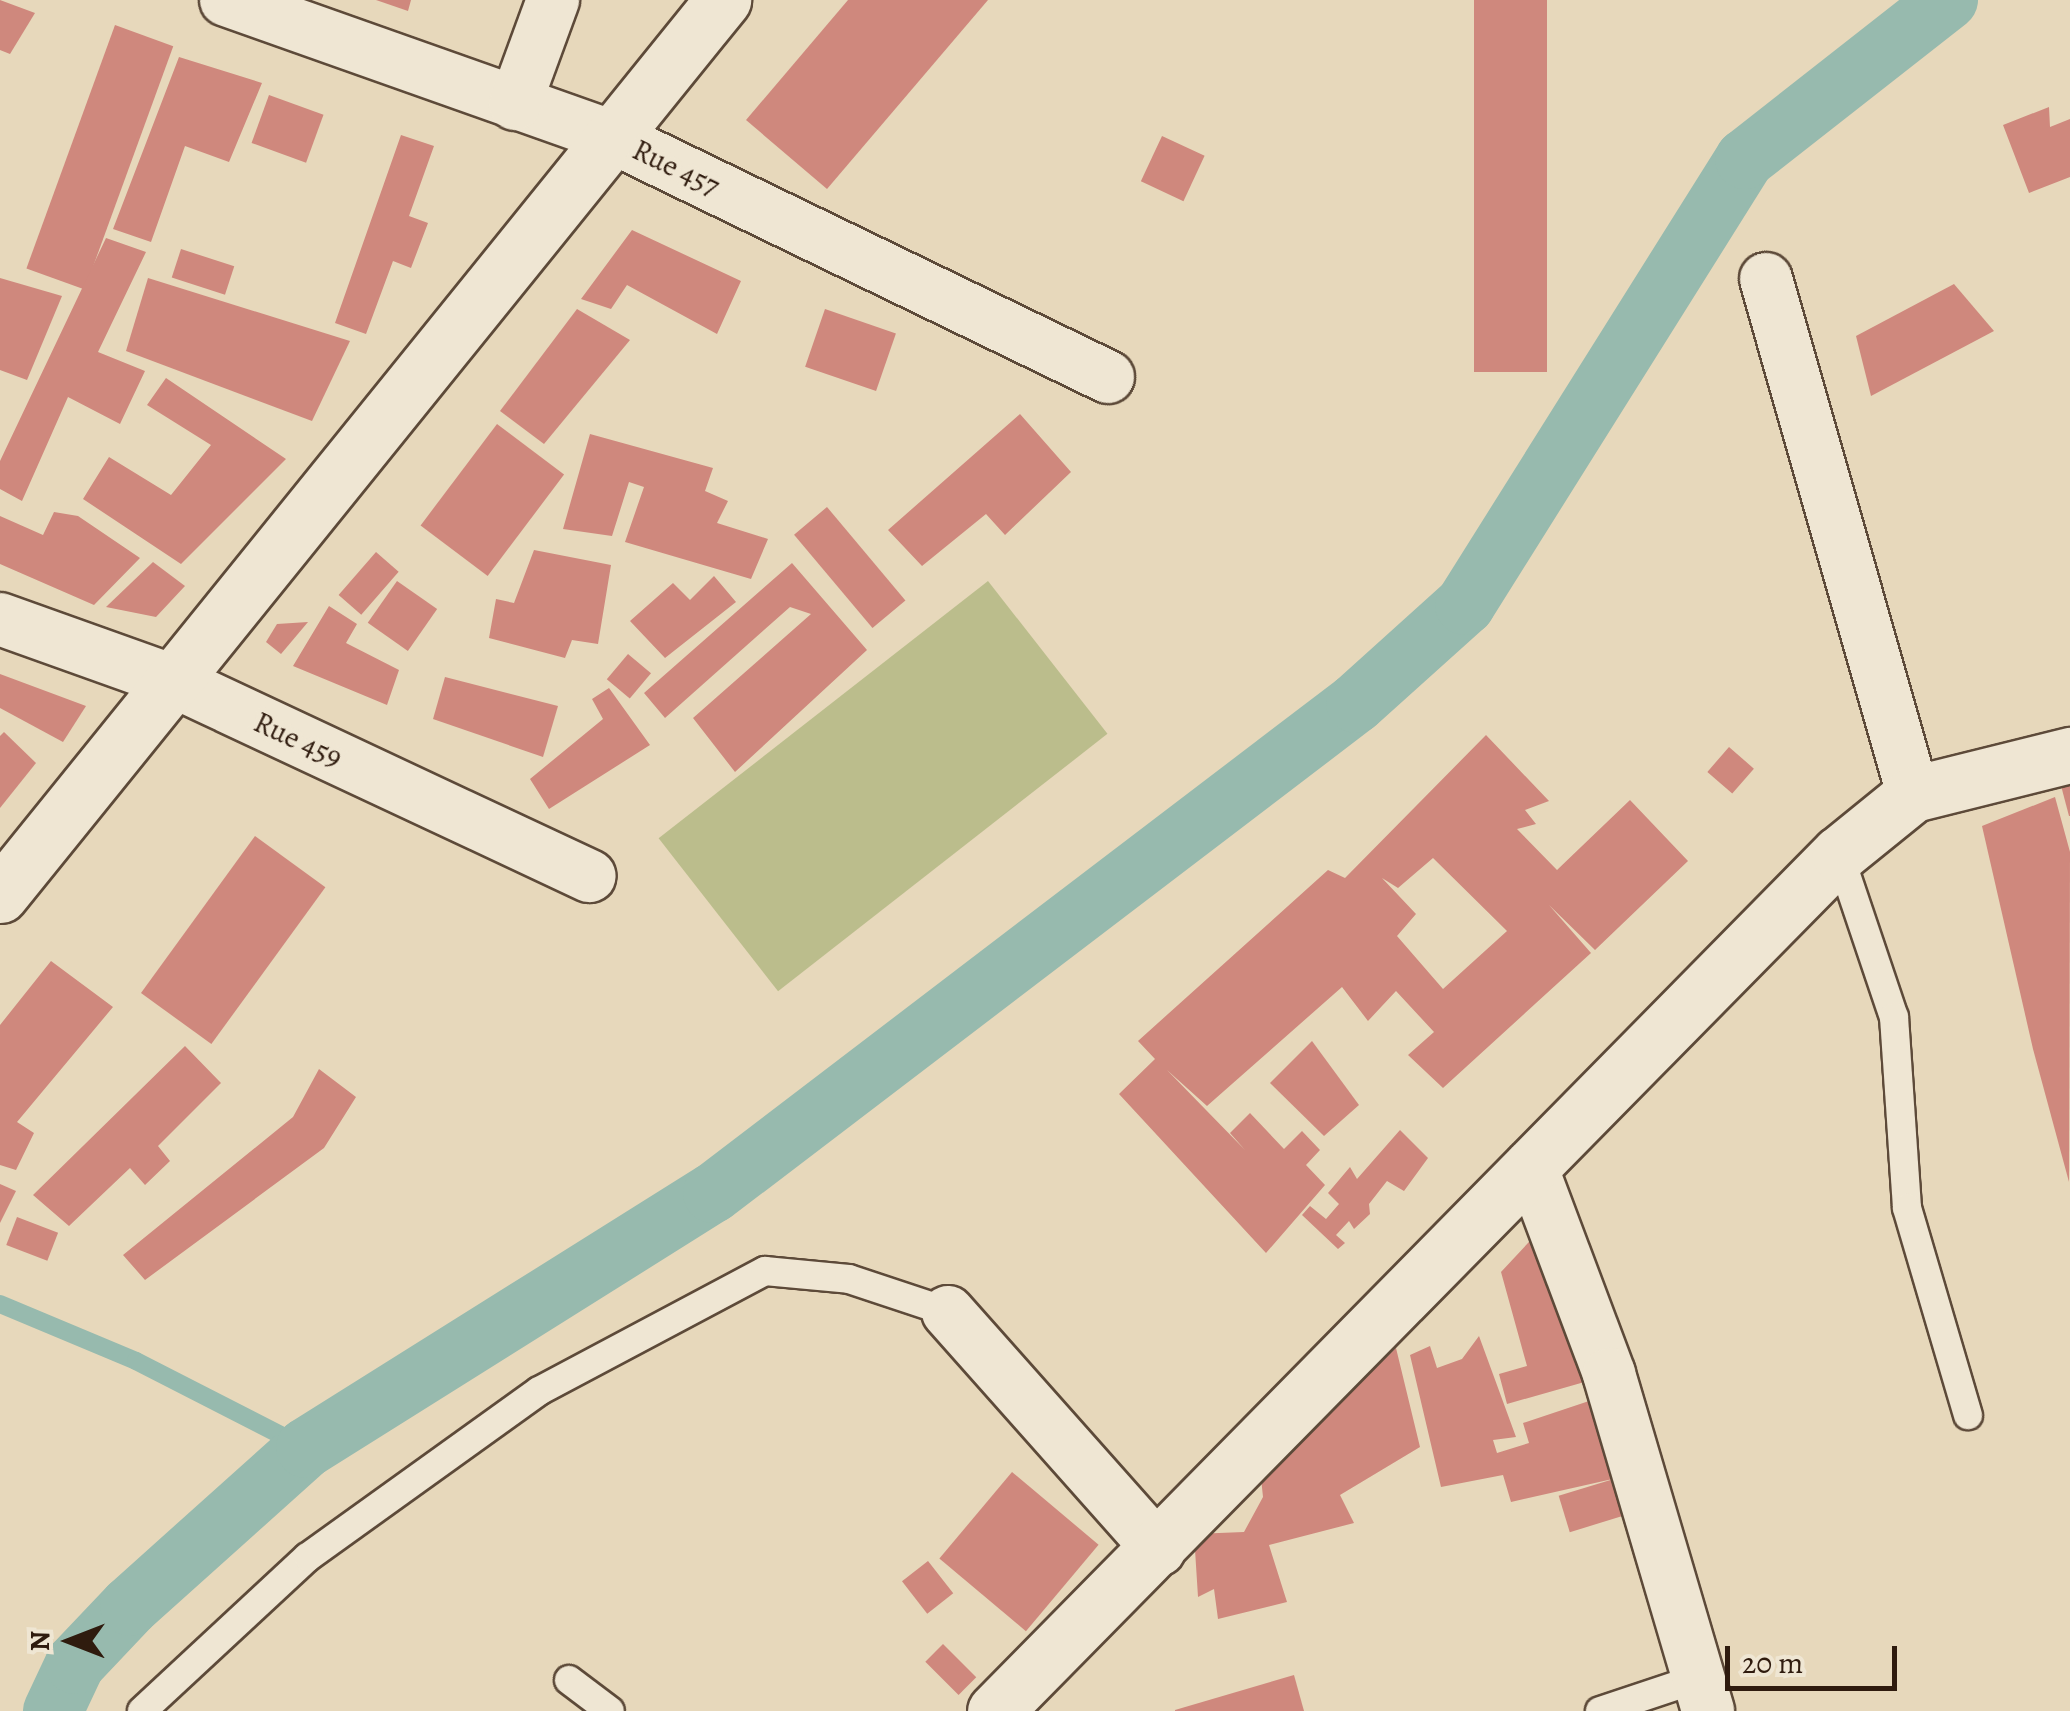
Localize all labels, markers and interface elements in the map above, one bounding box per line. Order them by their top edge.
street label: Rue 457 [627,132,725,204]
street label: Rue 459 [248,704,348,776]
north arrow [20,1591,120,1691]
scale bar [1730,1626,1902,1688]
text: N [21,1631,59,1651]
text: 20 m [1742,1643,1803,1683]

